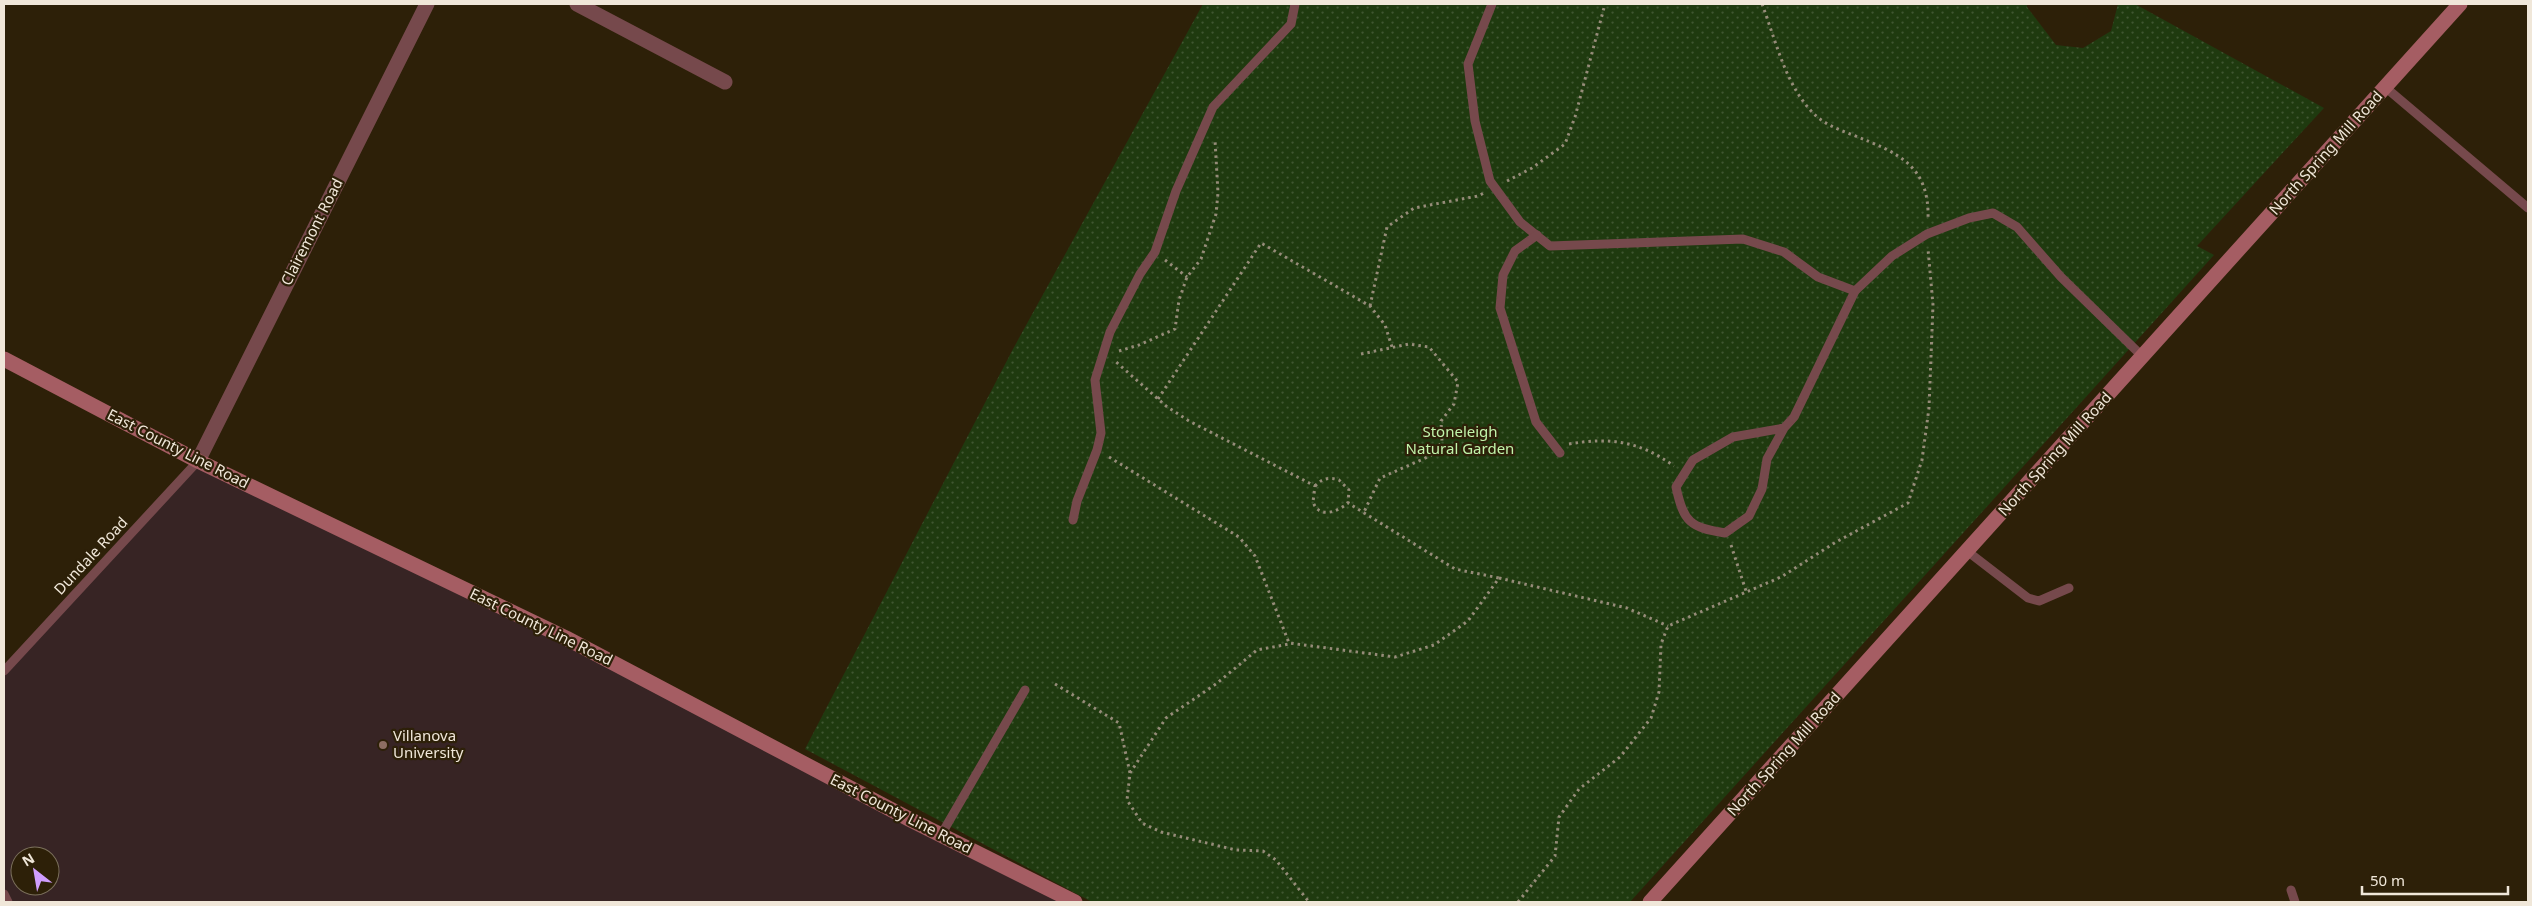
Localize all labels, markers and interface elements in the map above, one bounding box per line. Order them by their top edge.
street label: North Spring Mill Road [2264,86,2386,219]
street label: Clairemont Road [275,175,347,289]
street label: North Spring Mill Road [1993,387,2115,520]
street label: East County Line Road [104,404,253,493]
park label: Stoneleigh Natural Garden [1406,421,1514,458]
street label: Dundale Road [49,512,131,598]
street label: East County Line Road [467,583,616,669]
street label: North Spring Mill Road [1722,687,1844,820]
place label: Villanova University [393,725,464,762]
marker: Villanova University [377,739,389,751]
street label: East County Line Road [827,769,976,858]
north arrow [10,846,60,896]
text: N [18,848,38,871]
scale bar [2362,864,2508,896]
text: 50 m [2370,870,2405,890]

